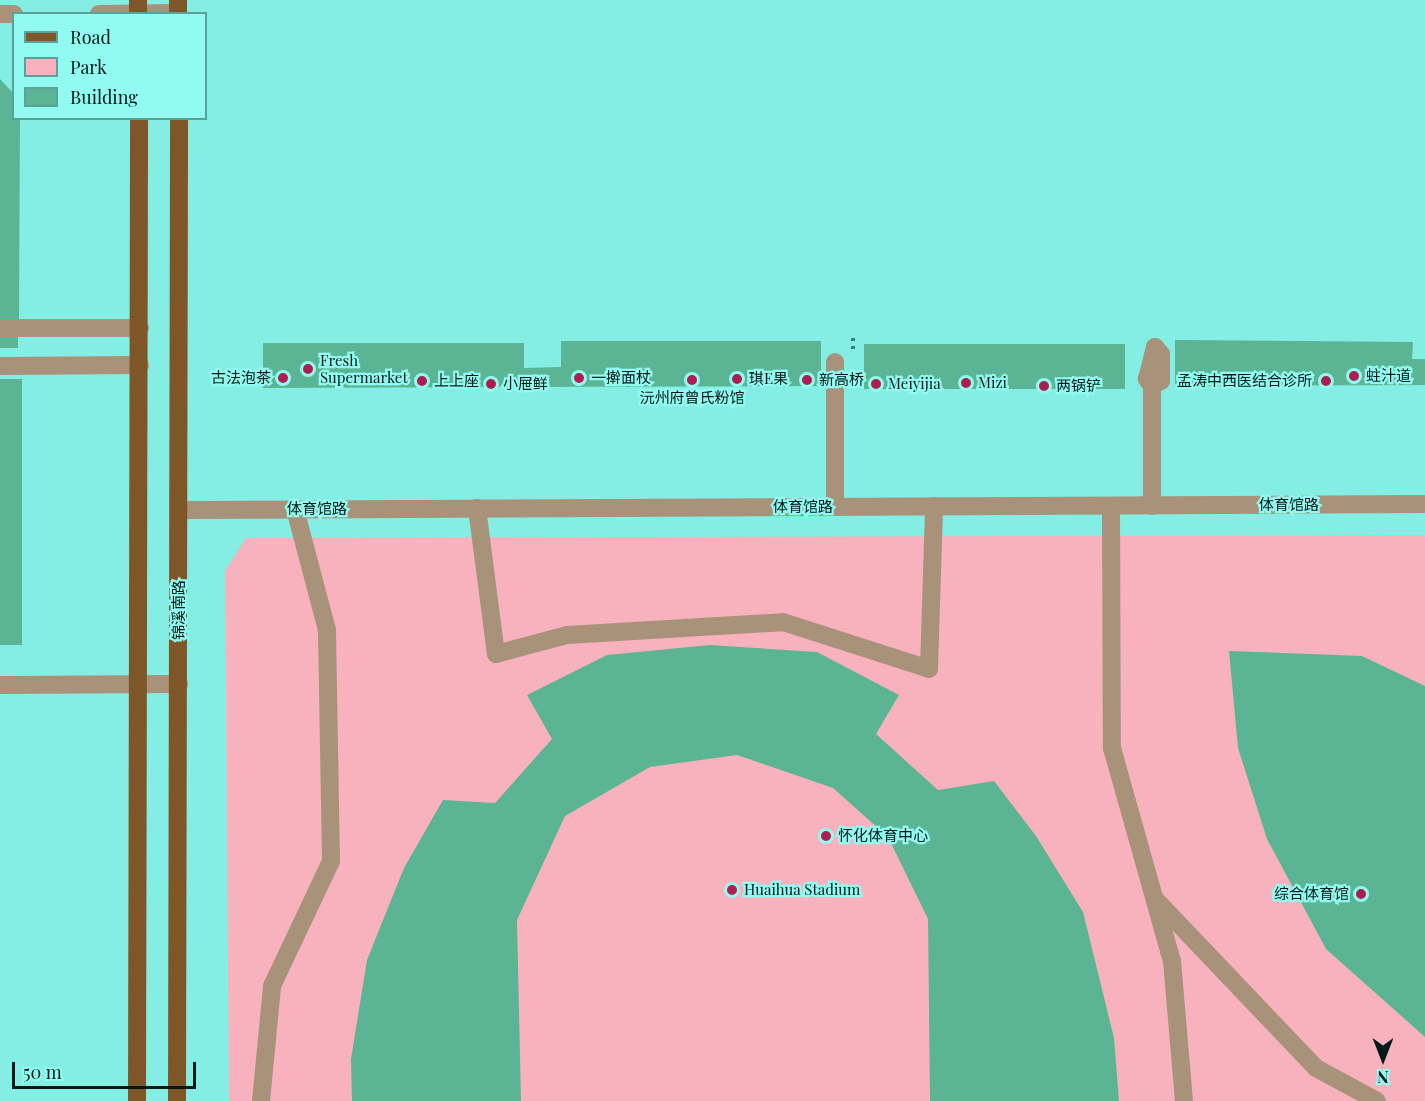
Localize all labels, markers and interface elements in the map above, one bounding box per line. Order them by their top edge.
legend [12,12,207,120]
text: Road [70,25,111,49]
text: Park [70,55,107,79]
text: Building [70,85,138,109]
place label: Fresh Supermarket [320,351,408,386]
marker: Fresh Supermarket [301,362,315,376]
place label: 蛀汁道 [1366,367,1411,385]
place label: 古法泡茶 [211,369,271,387]
place label: 一擀面杖 [591,369,651,387]
marker: 蛀汁道 [1347,369,1361,383]
place label: 琪E果 [749,370,788,388]
marker: 古法泡茶 [276,371,290,385]
marker: 一擀面杖 [572,371,586,385]
place label: 新高桥 [819,371,864,389]
place label: 上上座 [434,372,479,390]
marker: 琪E果 [730,372,744,386]
place label: 孟涛中西医结合诊所 [1177,372,1312,390]
marker: 孟涛中西医结合诊所 [1317,372,1335,390]
marker: 沅州府曾氏粉馆 [685,373,699,387]
marker: 新高桥 [800,373,814,387]
marker: 上上座 [415,374,429,388]
place label: Mizi [978,374,1007,392]
place label: 小屉鲜 [503,375,548,393]
place label: Meiyijia [888,375,941,393]
marker: Mizi [959,376,973,390]
marker: 小屉鲜 [484,377,498,391]
marker: Meiyijia [869,377,883,391]
place label: 两锅铲 [1056,377,1101,395]
marker: 两锅铲 [1037,379,1051,393]
place label: 沅州府曾氏粉馆 [640,389,744,407]
street label: 体育馆路 [1259,496,1319,514]
street label: 体育馆路 [773,498,833,516]
street label: 体育馆路 [287,500,347,518]
street label: 锦溪南路 [170,580,188,640]
place label: 怀化体育中心 [838,827,928,845]
marker: 怀化体育中心 [819,829,833,843]
place label: Huaihua Stadium [744,881,861,899]
marker: Huaihua Stadium [725,883,739,897]
place label: 综合体育馆 [1274,885,1349,903]
marker: 综合体育馆 [1354,887,1368,901]
north arrow [1353,1029,1413,1089]
scale bar [15,1050,200,1088]
text: 50 m [23,1060,62,1084]
text: N [1377,1067,1389,1088]

